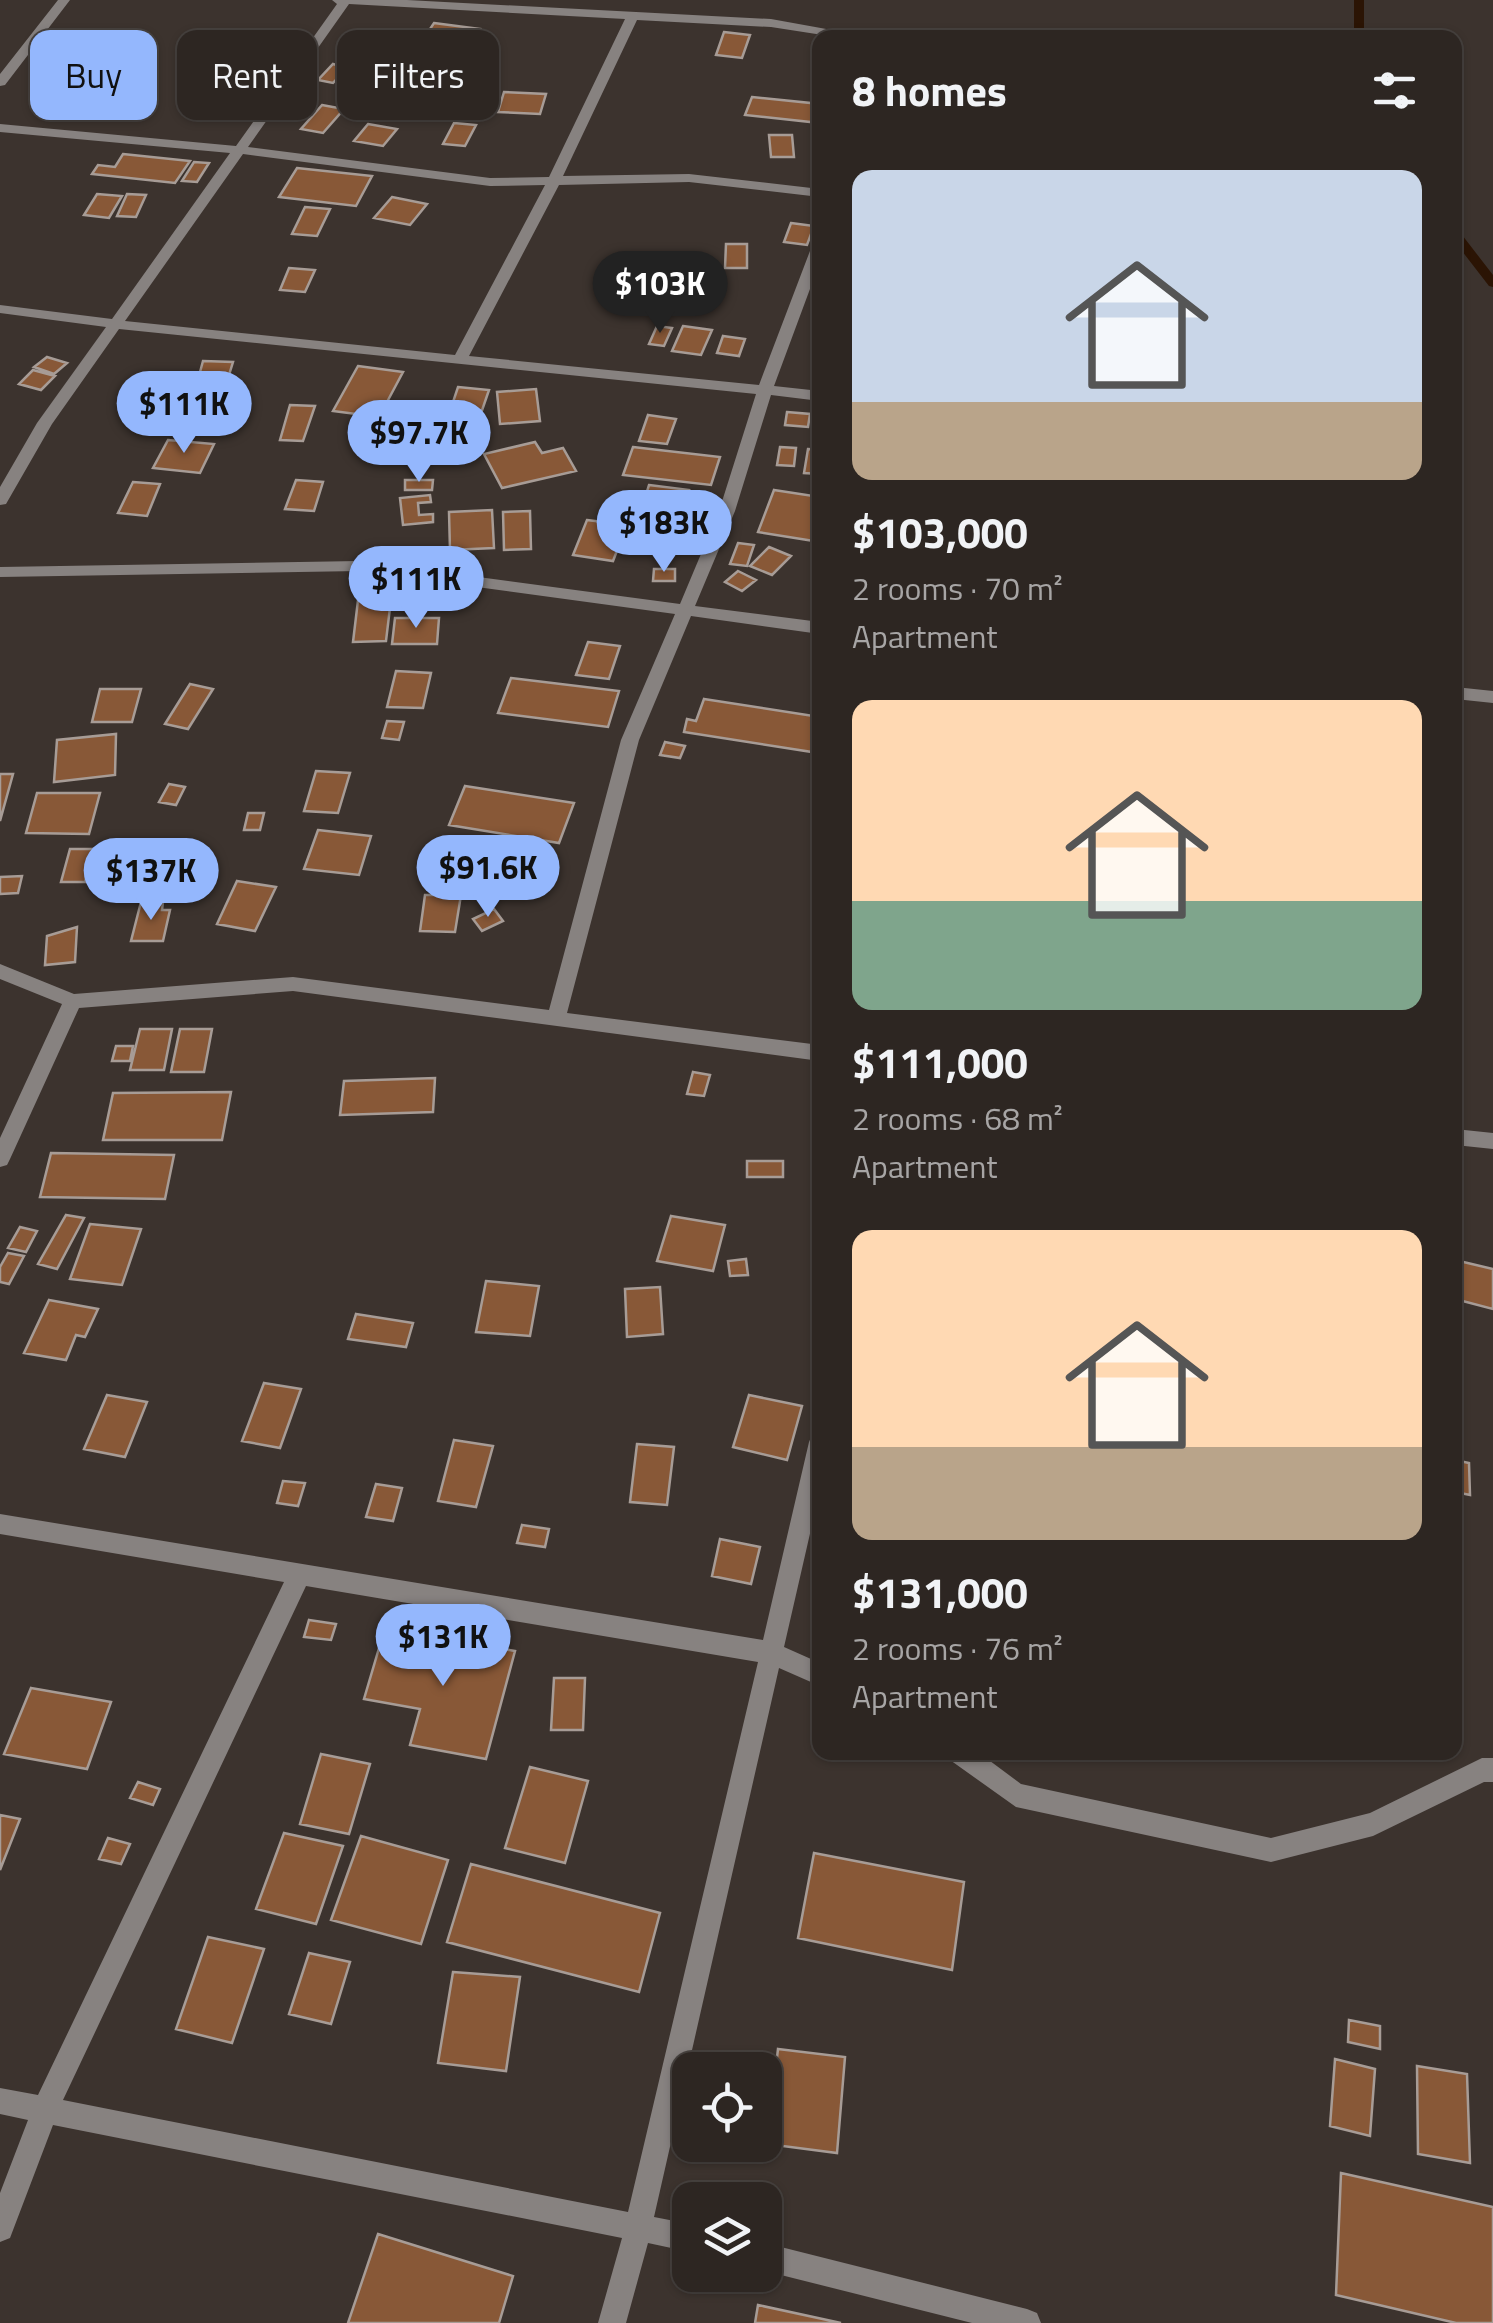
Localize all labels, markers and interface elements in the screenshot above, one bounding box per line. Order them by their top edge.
chip: Buy [30,30,157,120]
chip: Rent [177,30,317,120]
chip: Filters [337,30,499,120]
text: 8 homes [852,58,1007,122]
icon: filters [1367,63,1422,118]
icon: home [1047,235,1227,415]
pin: $103K [590,251,730,336]
text: $103K [615,259,705,307]
pin: $111K [114,371,254,456]
text: $111K [139,379,229,427]
pin: $97.7K [338,400,500,485]
text: $97.7K [370,408,468,456]
pin: $183K [594,490,734,575]
text: $183K [619,498,709,546]
text: $103,000 [852,500,1028,564]
pin: $111K [346,546,486,631]
text: $111K [371,554,461,602]
text: 2 rooms · 70 m² [852,564,1063,612]
text: Apartment [852,612,998,660]
icon: home [1047,765,1227,945]
pin: $91.6K [407,835,569,920]
pin: $137K [81,838,221,923]
text: $91.6K [439,843,537,891]
text: $137K [106,846,196,894]
text: $111,000 [852,1030,1028,1094]
text: 2 rooms · 68 m² [852,1094,1063,1142]
text: Apartment [852,1142,998,1190]
icon: home [1047,1295,1227,1475]
text: $131,000 [852,1560,1028,1624]
pin: $131K [373,1604,513,1689]
text: $131K [398,1612,488,1660]
text: 2 rooms · 76 m² [852,1624,1063,1672]
text: Apartment [852,1672,998,1720]
map controls [672,2052,782,2292]
button: locate [672,2052,782,2162]
button: layers [672,2182,782,2292]

